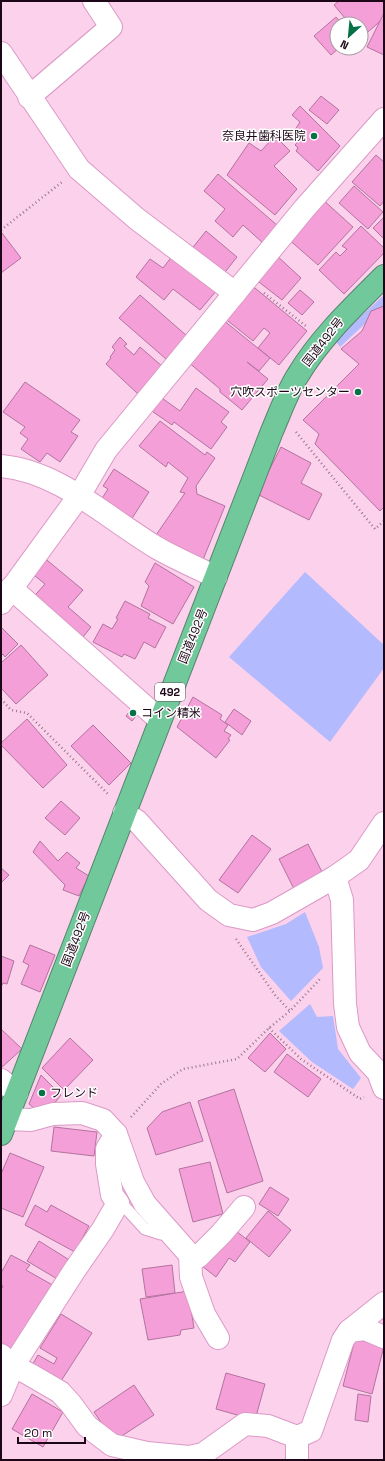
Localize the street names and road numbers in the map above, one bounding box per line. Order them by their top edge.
street label: 国道492号 [299,314,347,370]
street label: 国道492号 [175,606,211,666]
road number: 492 [155,683,185,701]
street label: 国道492号 [58,909,94,969]

